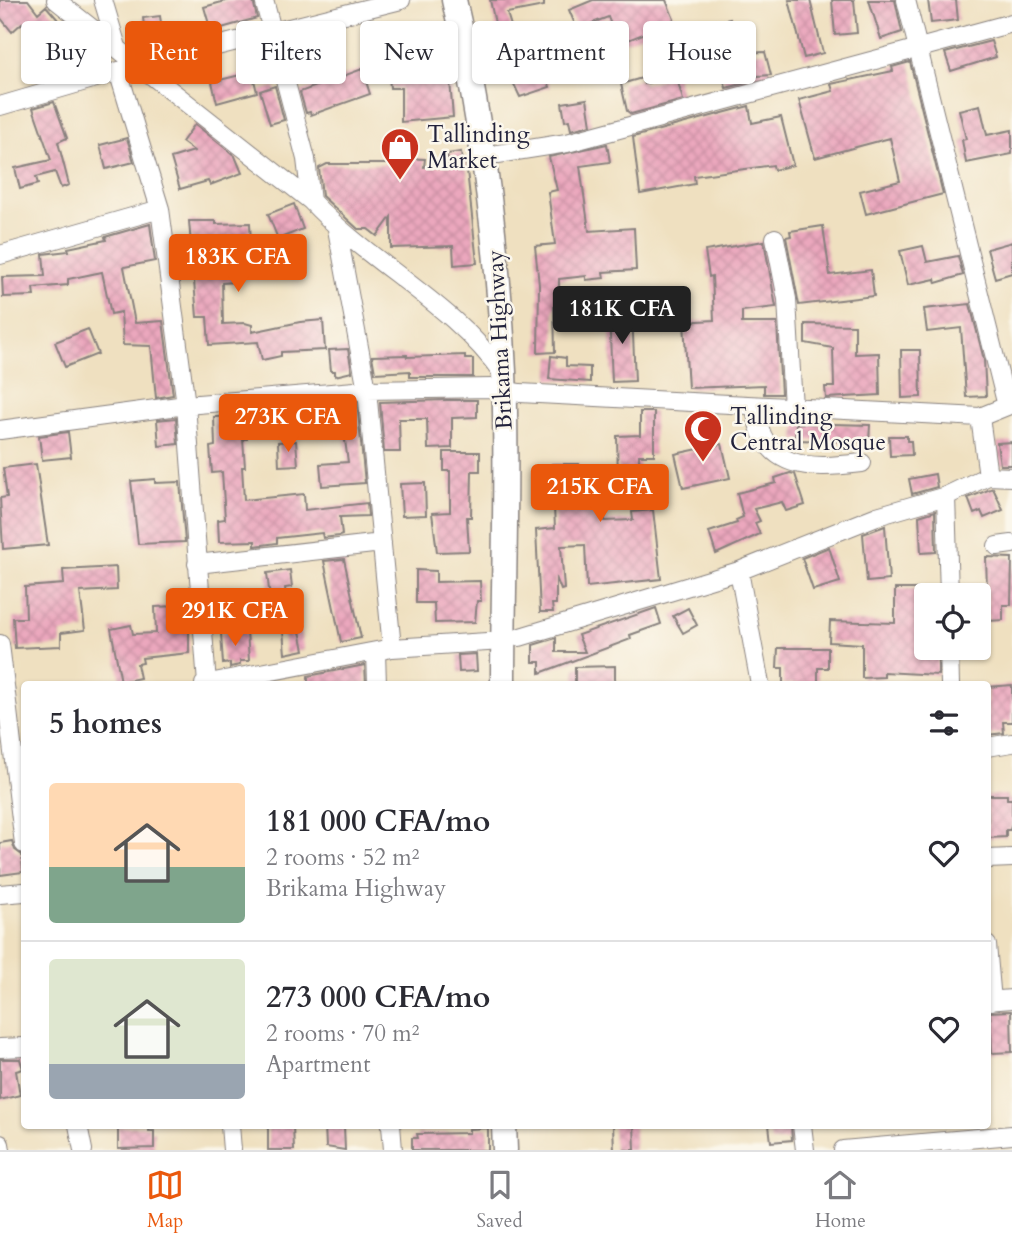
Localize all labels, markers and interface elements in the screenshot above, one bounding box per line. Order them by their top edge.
chip: Buy [21,21,111,84]
chip: Rent [125,21,222,84]
chip: Filters [236,21,346,84]
chip: New [360,21,458,84]
chip: Apartment [472,21,629,84]
chip: House [643,21,756,84]
place label: Tallinding Market [427,119,530,176]
shop icon: Tallinding Market [379,126,421,181]
pin: 183K CFA [166,234,310,294]
text: 183K CFA [185,241,291,272]
street label: Brikama Highway [479,249,520,431]
pin: 181K CFA [550,286,694,346]
text: 181K CFA [569,293,675,324]
pin: 273K CFA [216,394,360,454]
text: 273K CFA [235,401,341,432]
place label: Tallinding Central Mosque [730,401,886,458]
mosque icon: Tallinding Central Mosque [682,408,724,463]
pin: 215K CFA [528,464,672,524]
text: 215K CFA [547,471,653,502]
map controls [914,583,991,660]
button: locate [914,583,991,660]
pin: 291K CFA [163,588,307,648]
text: 291K CFA [182,595,288,626]
text: 5 homes [49,703,162,744]
icon: filters [925,704,963,742]
text: 181 000 CFA/mo [266,801,490,842]
icon: home [105,811,189,895]
icon: heart [925,834,963,872]
text: 2 rooms · 52 m² [266,842,419,873]
text: Brikama Highway [266,873,446,904]
text: 273 000 CFA/mo [266,977,490,1018]
icon: home [105,987,189,1071]
icon: heart [925,1010,963,1048]
text: 2 rooms · 70 m² [266,1018,419,1049]
text: Apartment [266,1049,370,1080]
tab: Map [146,1166,184,1234]
tab: Saved [477,1166,523,1234]
tab: Home [815,1166,866,1234]

